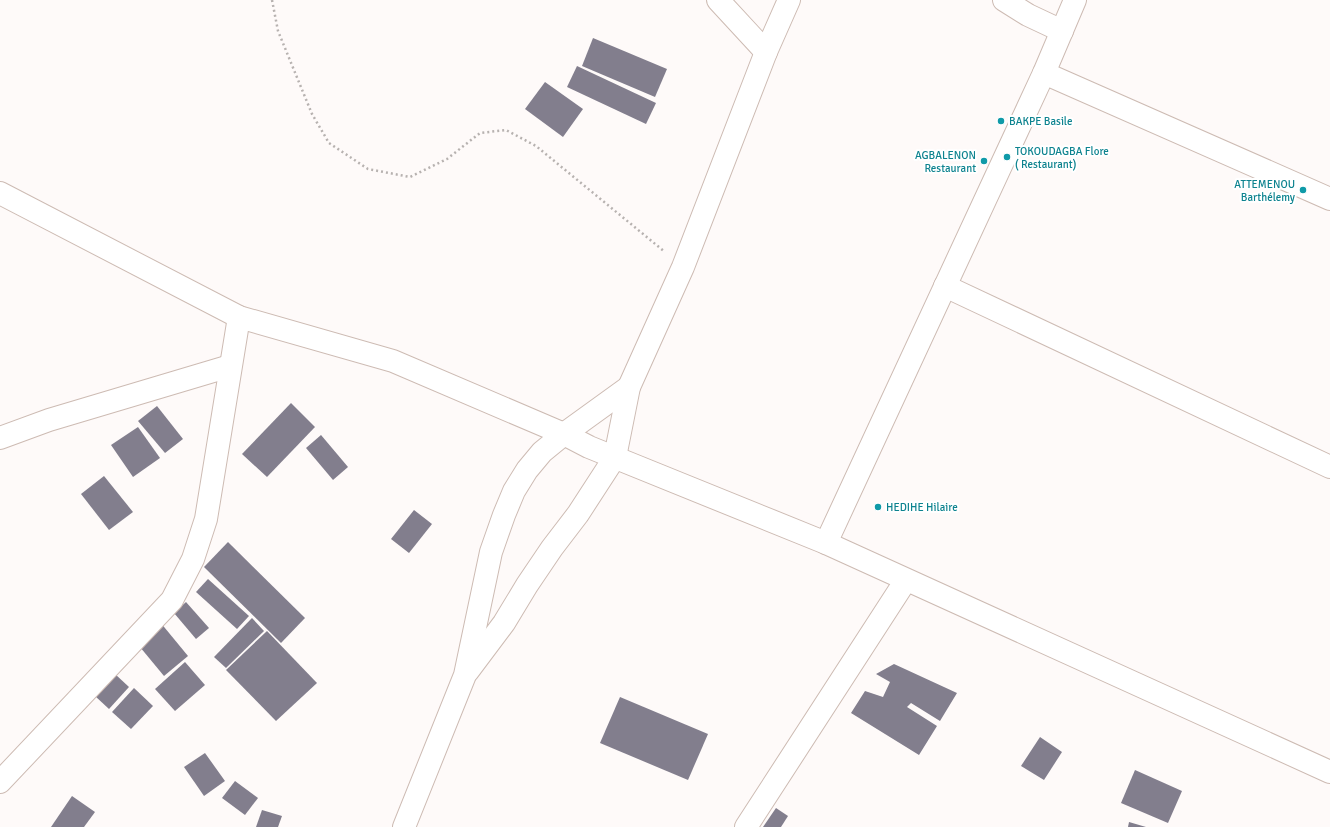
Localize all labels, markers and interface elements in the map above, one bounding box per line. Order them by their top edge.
place label: BAKPE Basile [1009,115,1073,128]
marker: BAKPE Basile [996,116,1006,126]
place label: TOKOUDAGBA Flore ( Restaurant) [1015,145,1109,171]
place label: AGBALENON Restaurant [915,149,976,175]
marker: TOKOUDAGBA Flore ( Restaurant) [1002,152,1012,162]
marker: AGBALENON Restaurant [979,156,989,166]
place label: ATTEMENOU Barthélemy [1234,178,1296,204]
marker: ATTEMENOU Barthélemy [1298,185,1308,195]
place label: HEDIHE Hilaire [886,501,958,514]
marker: HEDIHE Hilaire [873,502,883,512]

